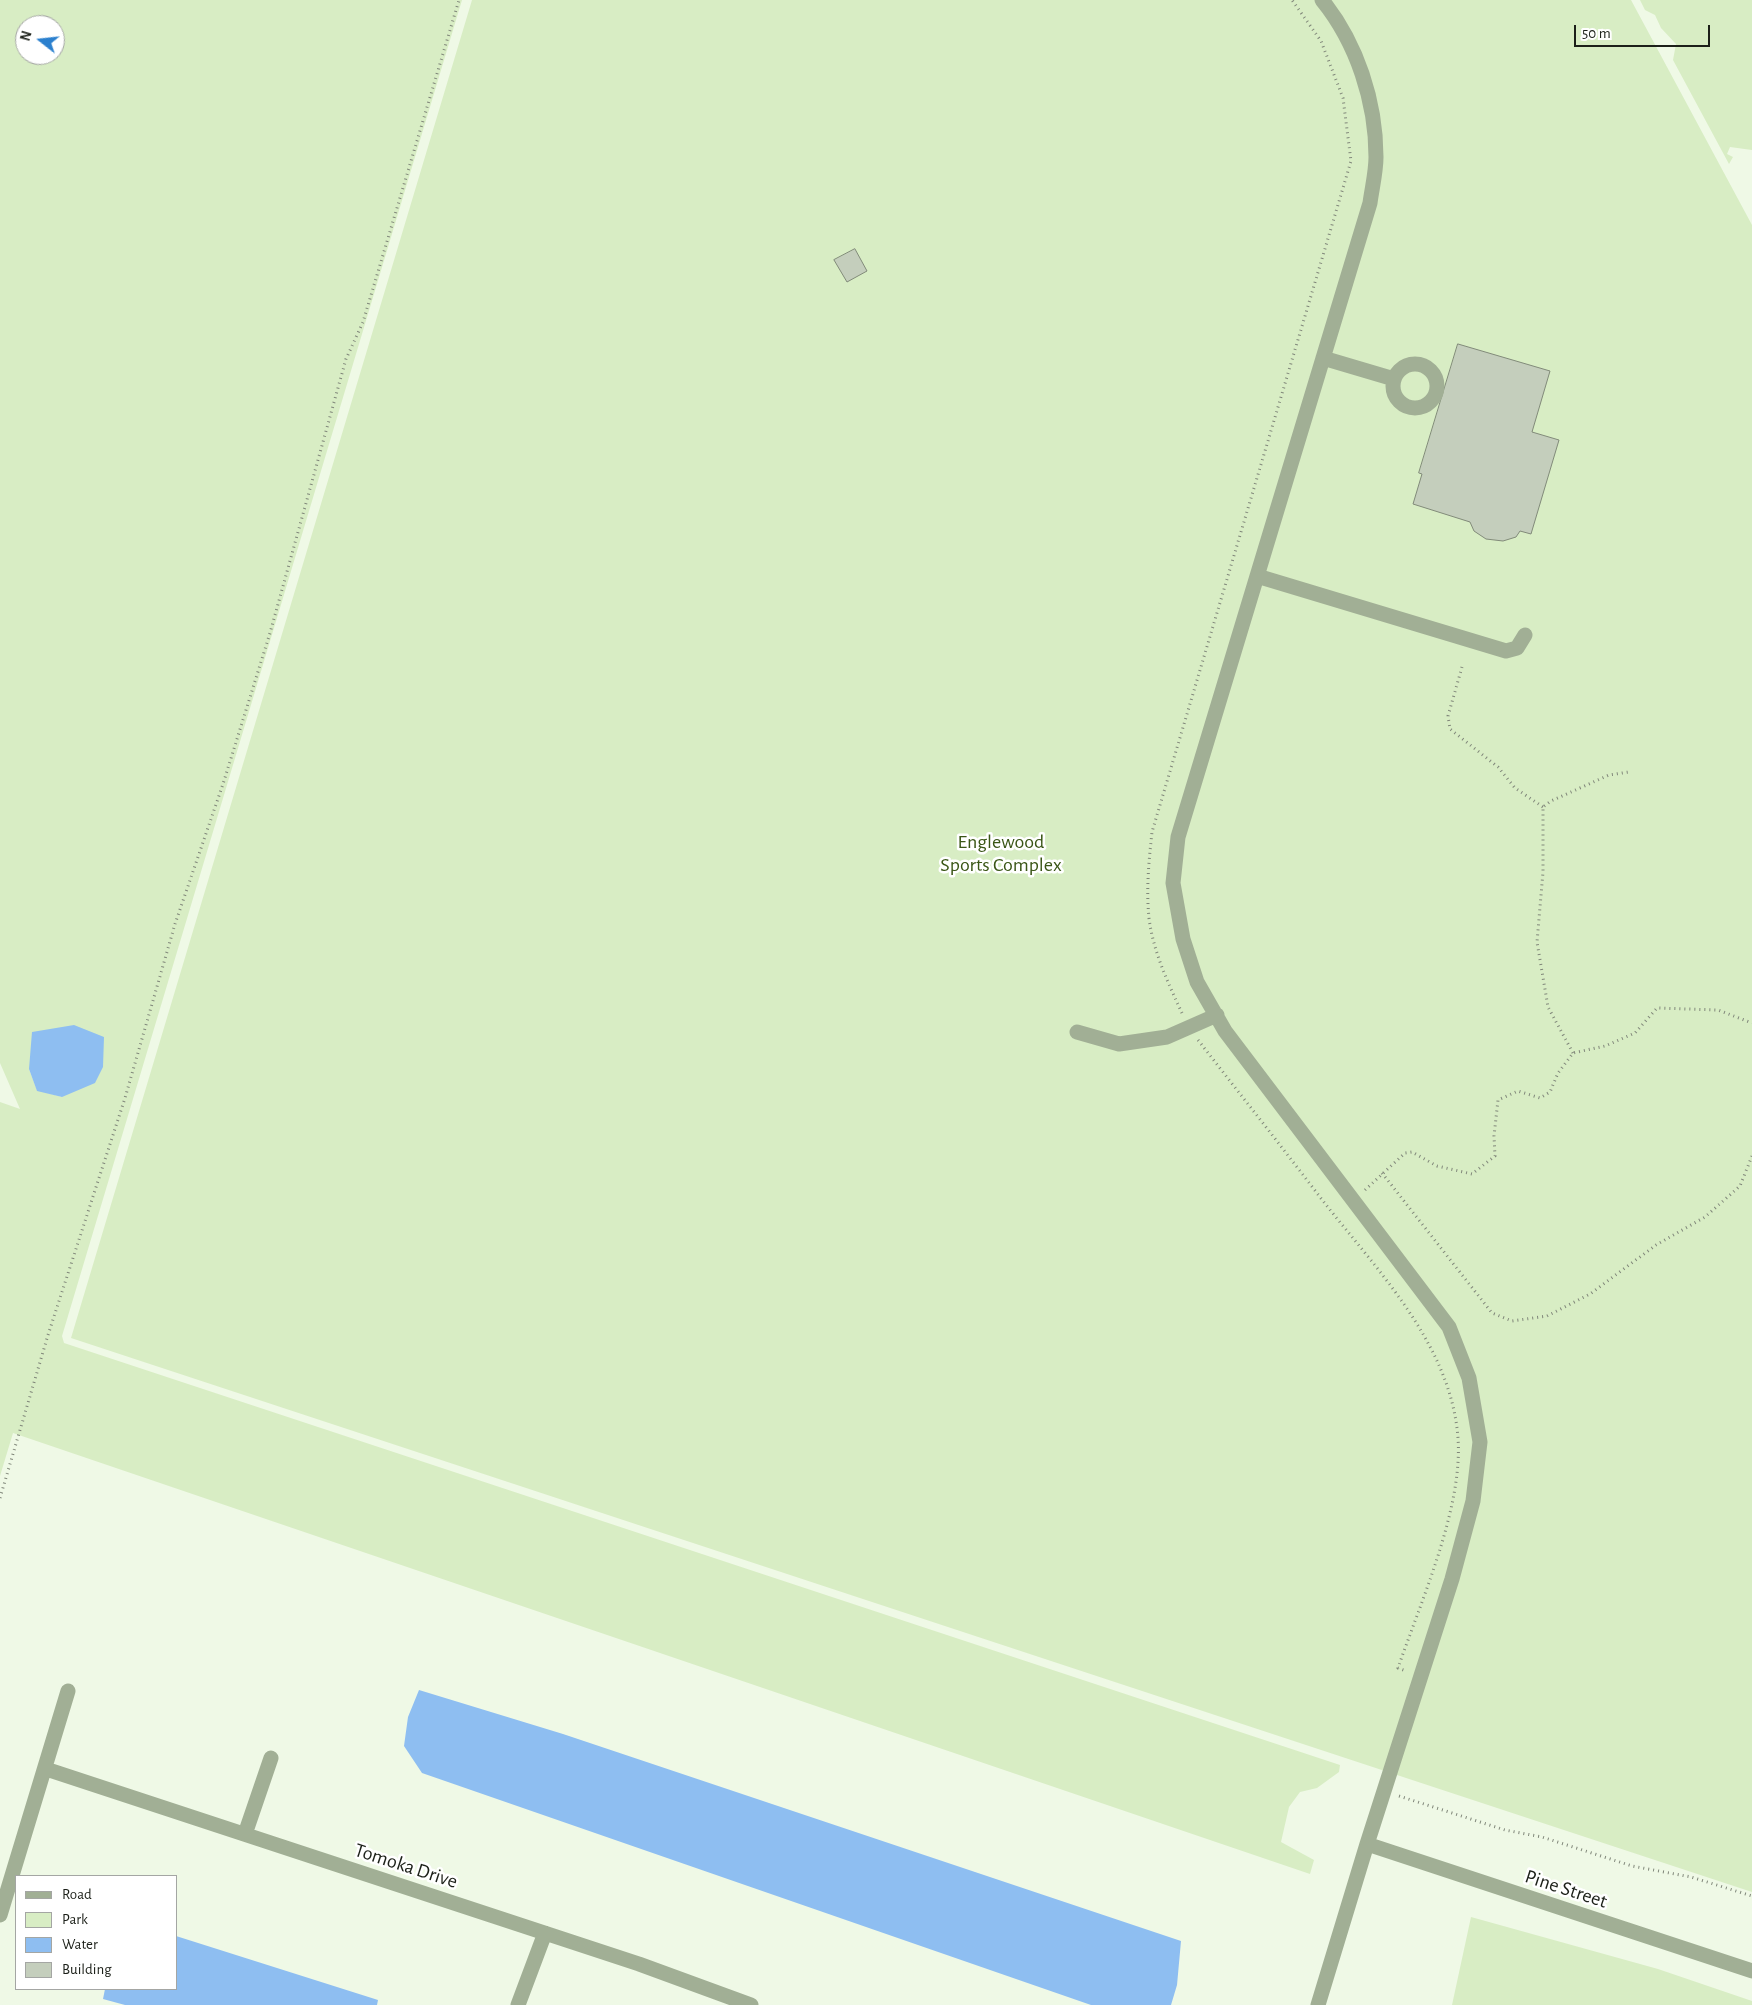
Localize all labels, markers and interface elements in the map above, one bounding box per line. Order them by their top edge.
north arrow [15,15,65,65]
scale bar [1577,15,1713,47]
text: 50 m [1582,26,1611,41]
text: N [18,30,35,43]
park label: Englewood Sports Complex [940,830,1062,877]
street label: Tomoka Drive [352,1838,460,1894]
street label: Pine Street [1522,1864,1610,1914]
legend [15,1875,178,1990]
text: Road [62,1887,92,1902]
text: Park [62,1912,88,1927]
text: Water [62,1937,98,1952]
text: Building [62,1962,112,1977]

